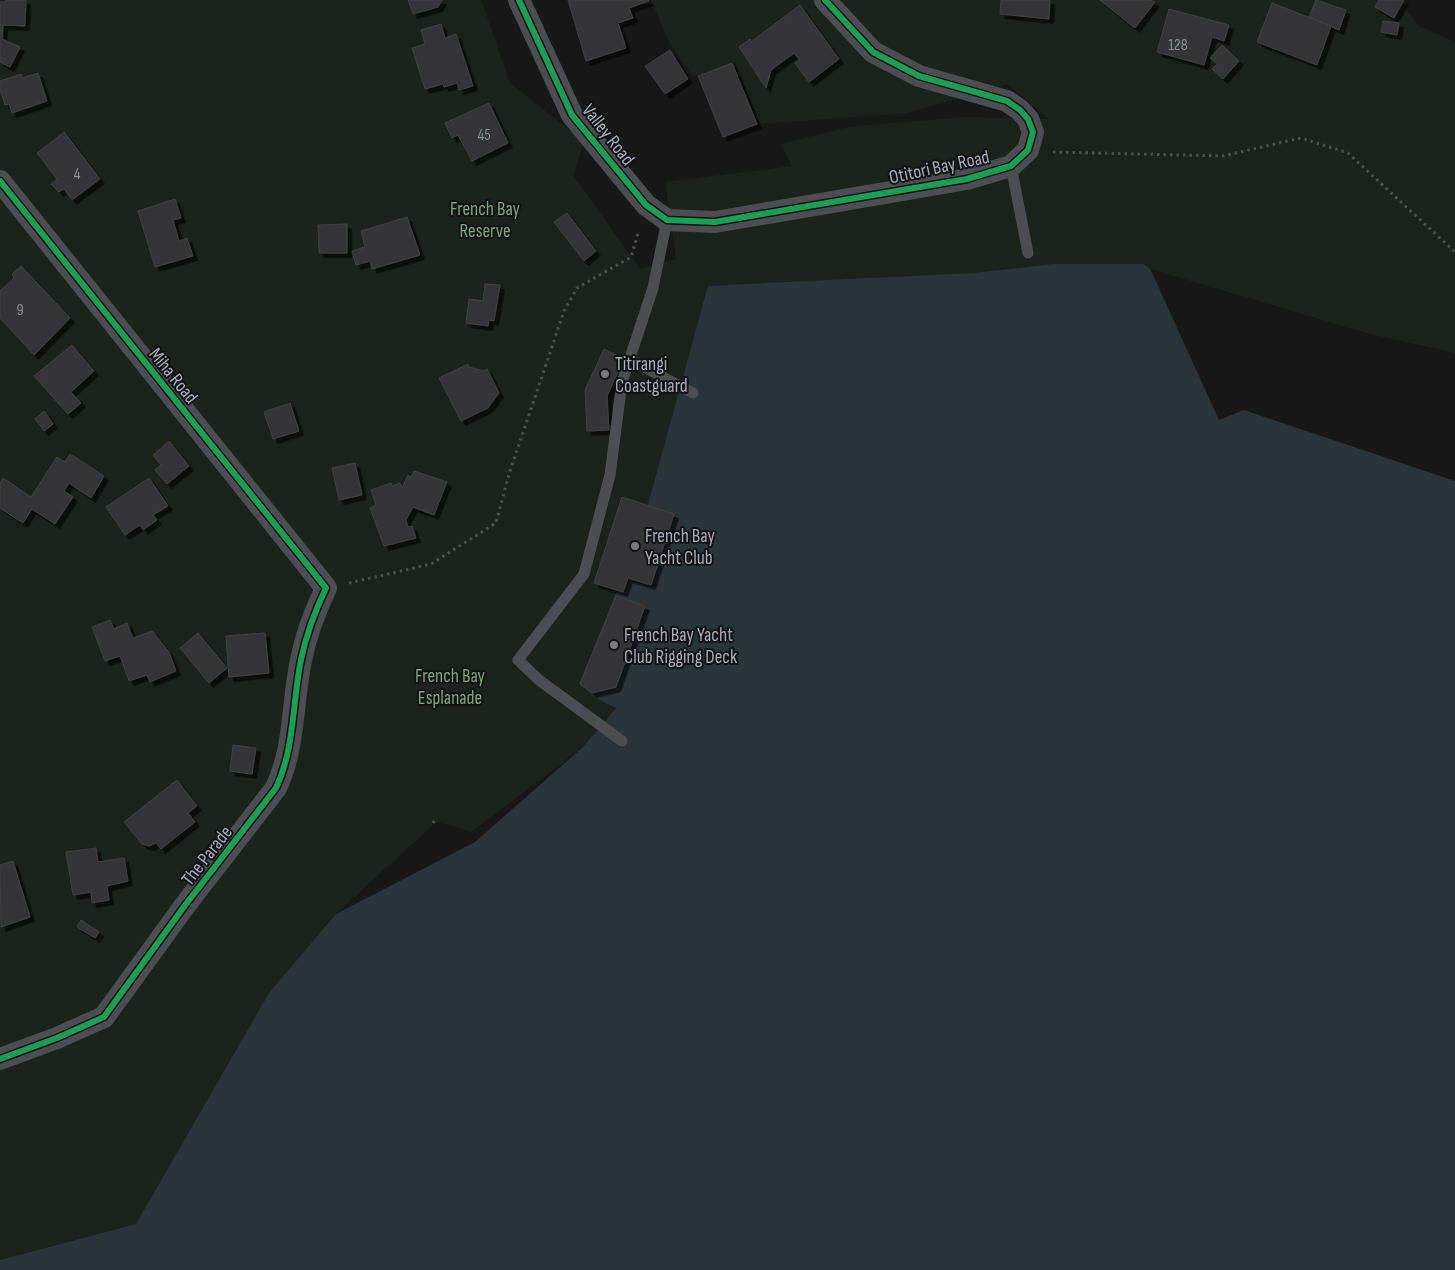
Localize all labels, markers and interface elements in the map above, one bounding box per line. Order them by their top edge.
house number: 128 [1168,36,1188,55]
street label: Valley Road [577,100,639,170]
house number: 45 [477,126,491,145]
street label: Otitori Bay Road [887,146,992,189]
house number: 4 [74,165,81,184]
park label: French Bay Reserve [450,198,521,243]
house number: 9 [16,301,24,320]
street label: Miha Road [143,343,202,408]
place label: Titirangi Coastguard [615,353,688,398]
marker: Titirangi Coastguard [599,368,611,380]
place label: French Bay Yacht Club [645,525,716,570]
marker: French Bay Yacht Club [629,540,641,552]
place label: French Bay Yacht Club Rigging Deck [624,624,738,669]
marker: French Bay Yacht Club Rigging Deck [608,639,620,651]
park label: French Bay Esplanade [415,665,486,710]
street label: The Parade [177,821,238,890]

